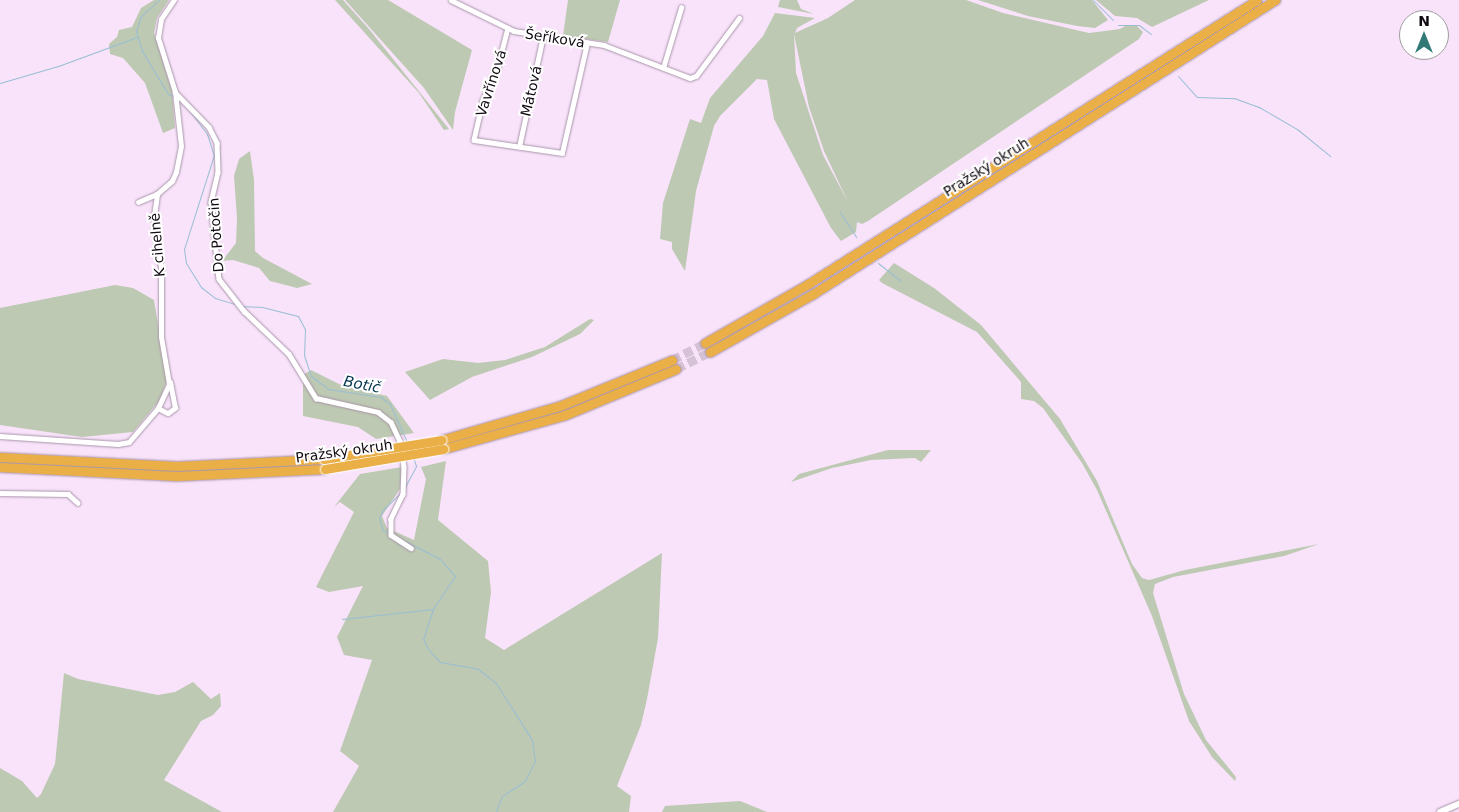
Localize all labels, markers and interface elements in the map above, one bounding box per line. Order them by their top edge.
north arrow [1399,10,1449,60]
text: N [1418,13,1430,29]
street label: Šeříková [524,25,586,51]
street label: Vavřínová [472,47,510,119]
street label: Mátová [517,64,545,118]
street label: Pražský okruh [940,134,1032,200]
street label: Do Potočin [205,197,227,273]
street label: K cihelně [146,212,168,278]
water label: Botič [342,373,382,397]
street label: Pražský okruh [294,436,394,466]

